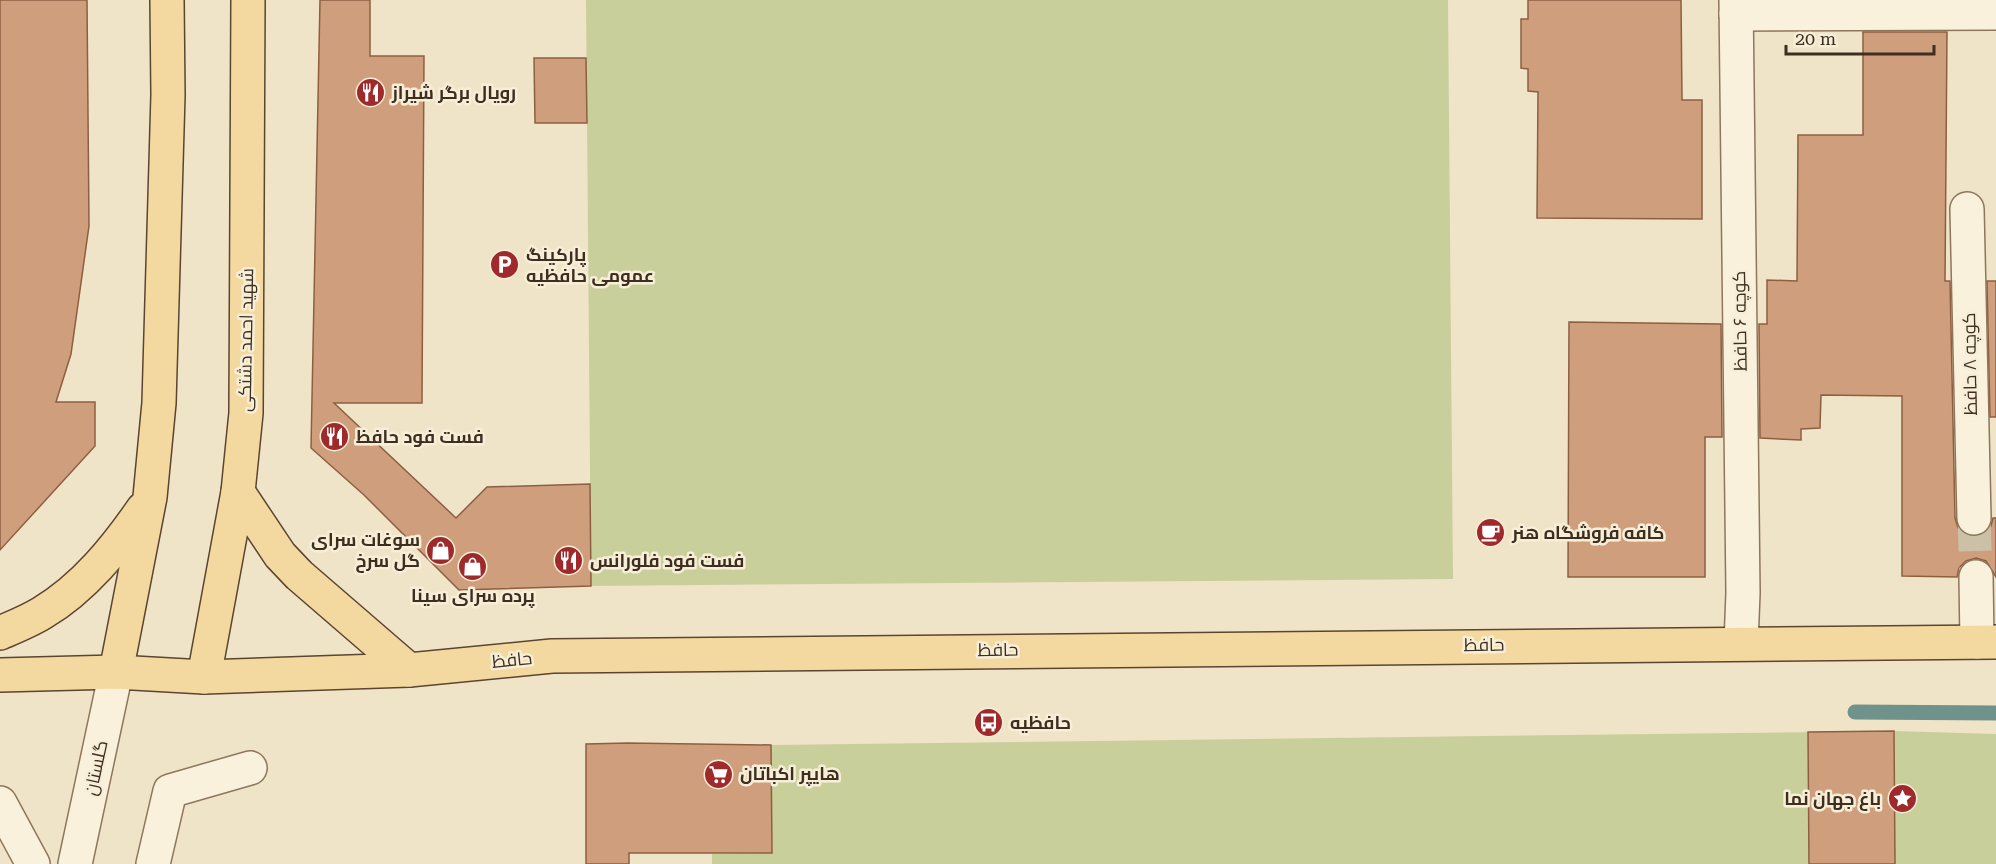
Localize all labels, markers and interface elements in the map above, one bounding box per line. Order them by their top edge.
scale bar [1786,18,1934,56]
text: 20 m [1795,28,1836,49]
restaurant icon: رویال برگر شیراز [355,77,387,109]
place label: رویال برگر شیراز [391,82,516,104]
place label: پارکینگ عمومی حافظیه [526,244,654,287]
parking icon: پارکینگ عمومی حافظیه [489,249,521,281]
street label: شهید احمد دشتکی [234,268,258,412]
street label: کوچه ۶ حافظ [1728,271,1753,371]
street label: کوچه ۸ حافظ [1958,312,1983,416]
restaurant icon: فست فود حافظ [319,421,351,453]
place label: فست فود حافظ [356,426,484,448]
cafe icon: کافه فروشگاه هنر [1475,517,1507,549]
place label: کافه فروشگاه هنر [1511,522,1664,544]
place label: سوغات سرای گل سرخ [311,529,420,573]
shop icon: سوغات سرای گل سرخ [425,534,457,566]
restaurant icon: فست فود فلورانس [553,545,585,577]
place label: فست فود فلورانس [590,550,744,572]
shop icon: پرده سرای سینا [457,551,489,583]
place label: پرده سرای سینا [411,585,535,608]
street label: حافظ [1464,634,1504,655]
street label: حافظ [978,639,1018,660]
street label: حافظ [491,647,533,672]
bus stop icon: حافظیه [973,707,1005,739]
place label: حافظیه [1010,712,1071,733]
street label: گلستان [79,738,113,798]
supermarket icon: هایپر اکباتان [703,758,735,790]
place label: هایپر اکباتان [740,763,840,786]
place icon: باغ جهان نما [1886,783,1918,815]
place label: باغ جهان نما [1784,788,1881,811]

